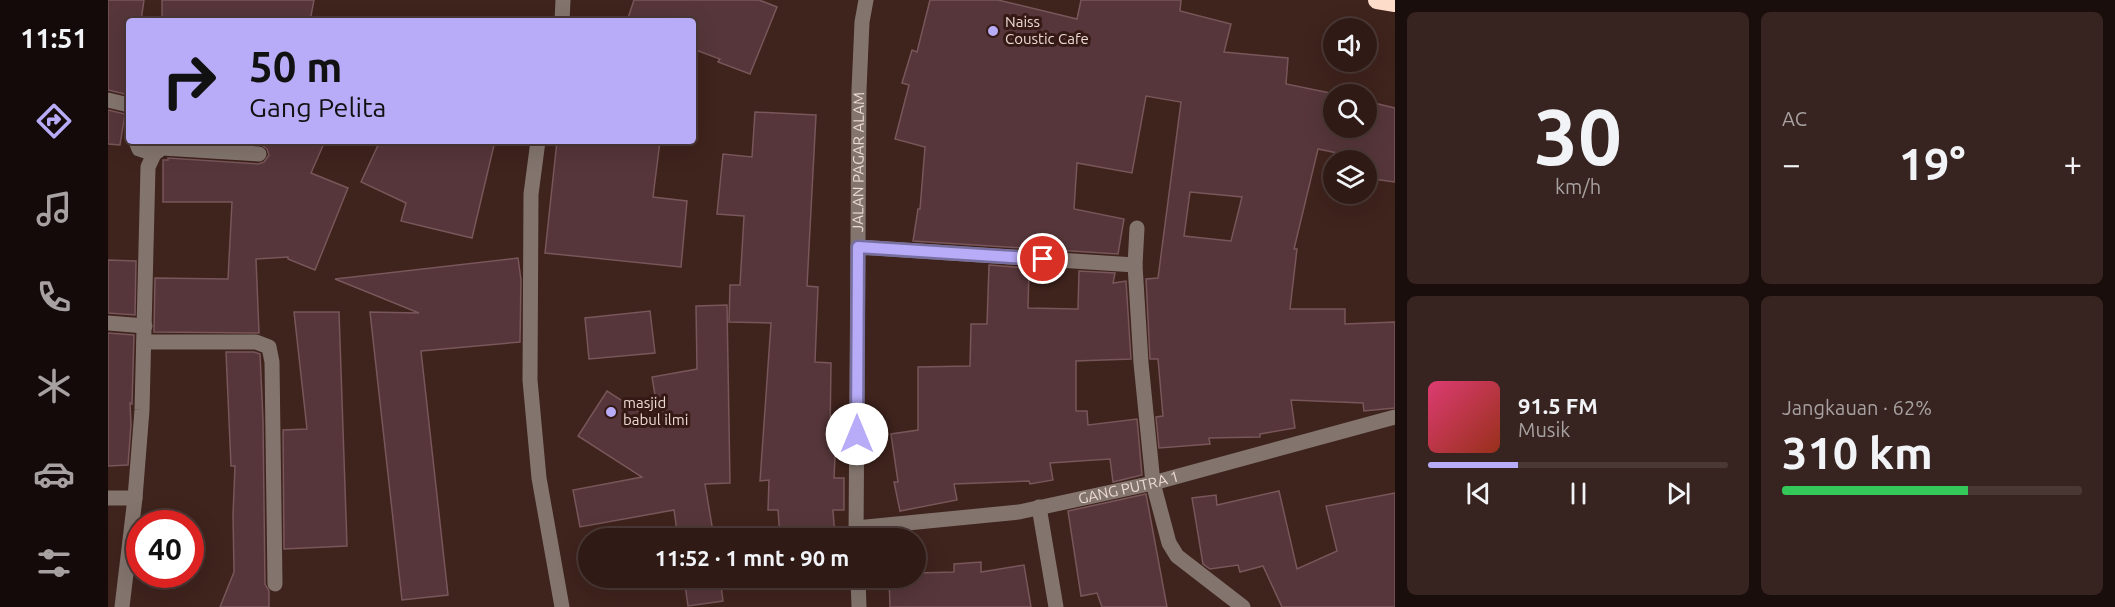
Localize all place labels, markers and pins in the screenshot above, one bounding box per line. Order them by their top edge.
place label: Naiss Coustic Cafe [1005,13,1089,47]
marker: Naiss Coustic Cafe [986,24,1000,38]
pin [1017,233,1068,284]
place label: masjid babul ilmi [623,394,688,428]
marker: masjid babul ilmi [604,405,618,419]

